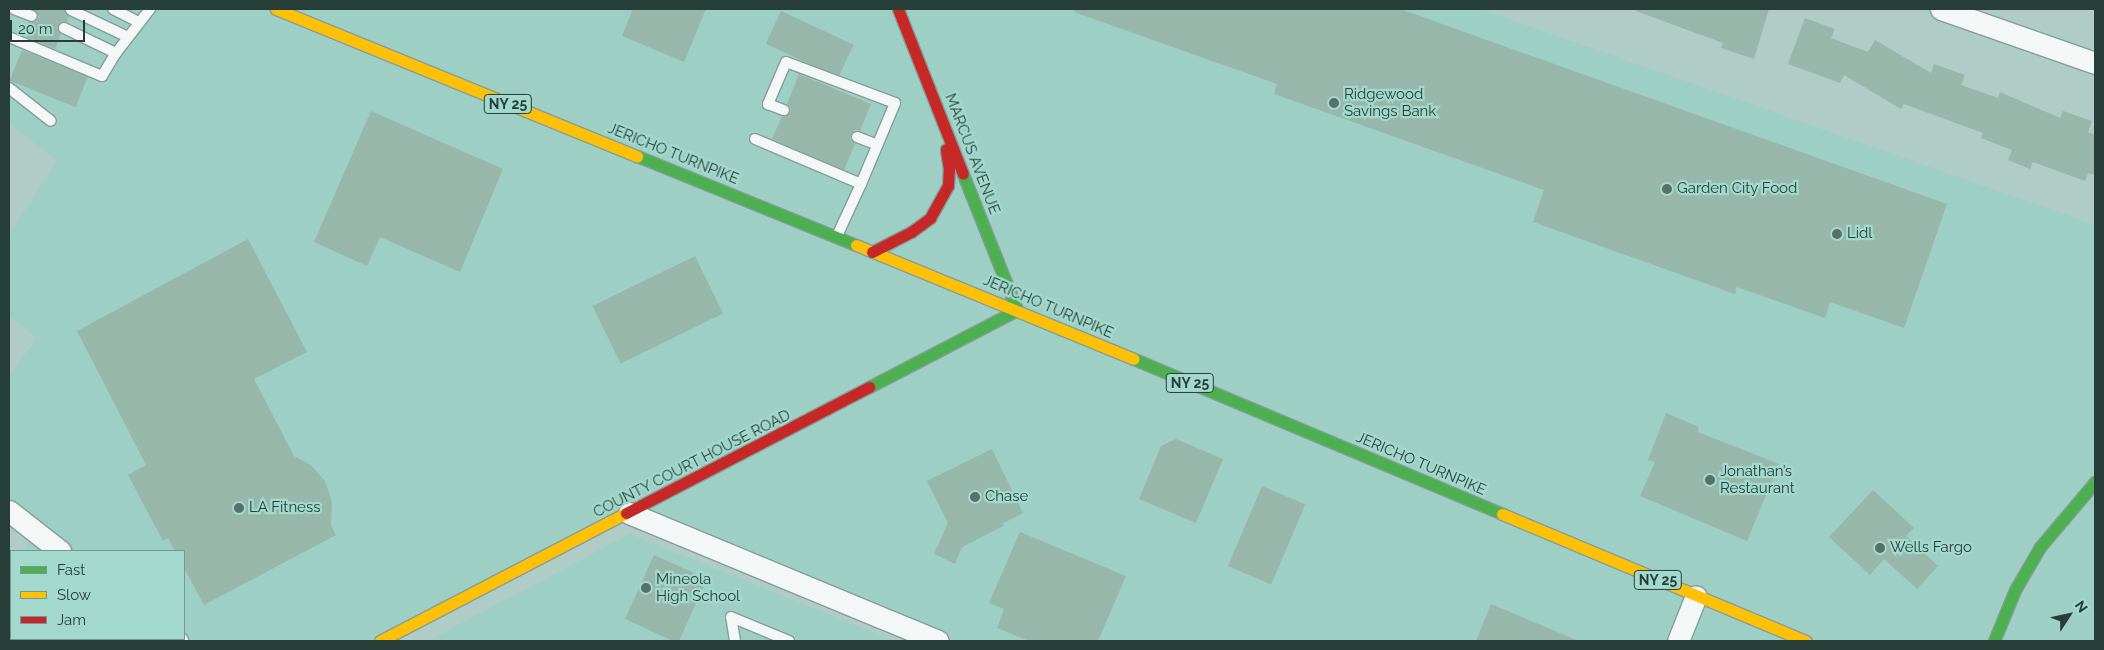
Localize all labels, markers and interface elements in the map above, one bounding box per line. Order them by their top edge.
scale bar [12,10,88,42]
text: 20 m [18,20,53,38]
place label: Ridgewood Savings Bank [1344,85,1436,120]
street label: MARCUS AVENUE [941,91,1003,217]
road number: NY 25 [483,92,533,116]
marker: Ridgewood Savings Bank [1328,97,1340,109]
street label: JERICHO TURNPIKE [605,119,741,189]
place label: Garden City Food [1677,180,1798,198]
marker: Garden City Food [1661,183,1673,195]
place label: Lidl [1847,225,1872,243]
marker: Lidl [1831,228,1843,240]
street label: JERICHO TURNPIKE [980,271,1116,343]
road number: NY 25 [1165,372,1215,394]
street label: COUNTY COURT HOUSE ROAD [590,406,794,522]
street label: JERICHO TURNPIKE [1353,428,1489,500]
place label: Jonathan’s Restaurant [1720,462,1795,497]
marker: Jonathan’s Restaurant [1704,474,1716,486]
place label: Chase [985,488,1028,506]
marker: Chase [969,491,981,503]
place label: LA Fitness [249,499,321,517]
marker: LA Fitness [233,502,245,514]
place label: Wells Fargo [1890,539,1972,557]
marker: Wells Fargo [1874,542,1886,554]
legend [10,550,185,640]
text: Fast [57,561,85,579]
road number: NY 25 [1633,568,1683,592]
place label: Mineola High School [656,570,740,605]
marker: Mineola High School [640,582,652,594]
text: Slow [57,586,91,604]
north arrow [2044,590,2094,640]
text: N [2072,597,2091,615]
text: Jam [57,611,86,629]

